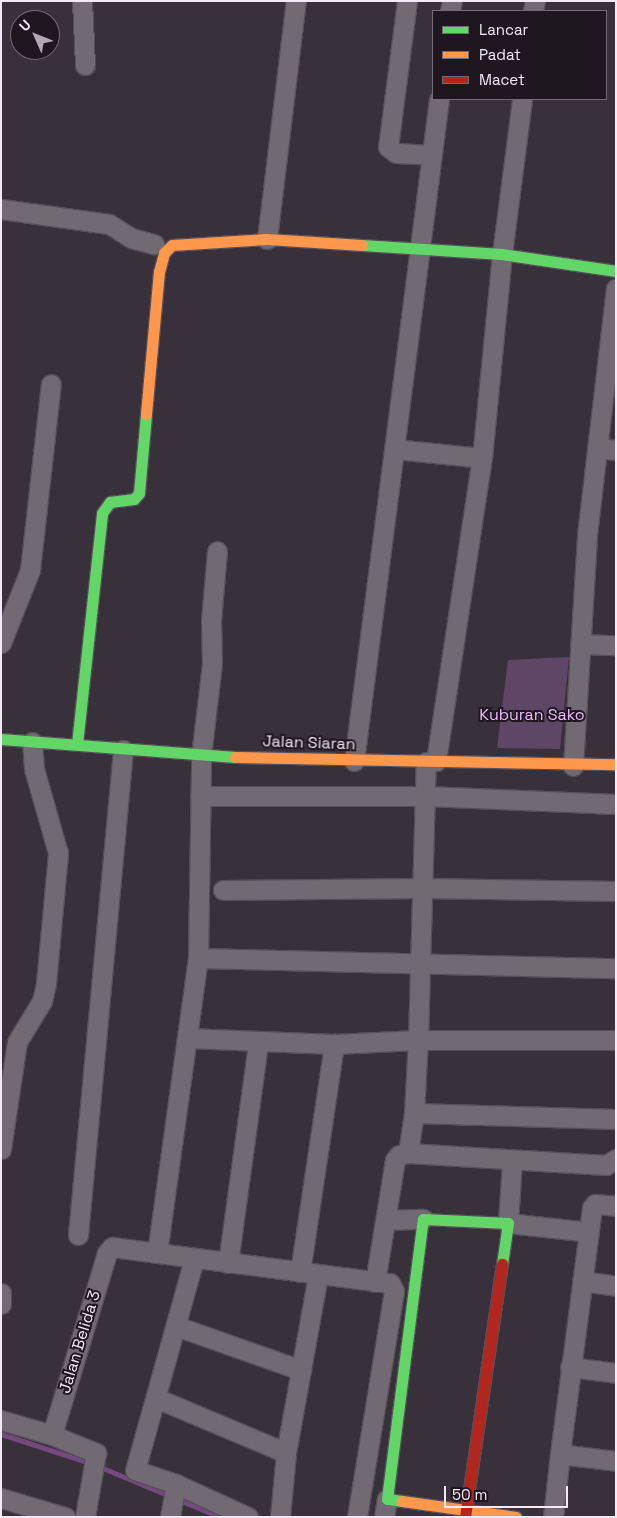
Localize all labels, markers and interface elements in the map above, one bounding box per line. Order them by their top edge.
north arrow [10,10,60,60]
legend [432,10,607,100]
text: U [15,16,35,35]
text: Lancar [479,20,528,39]
text: Padat [479,45,521,64]
text: Macet [479,70,525,89]
park label: Kuburan Sako [479,705,585,725]
street label: Jalan Siaran [262,732,356,754]
street label: Jalan Belida 3 [55,1288,105,1396]
scale bar [447,1476,571,1508]
text: 50 m [452,1485,487,1504]

